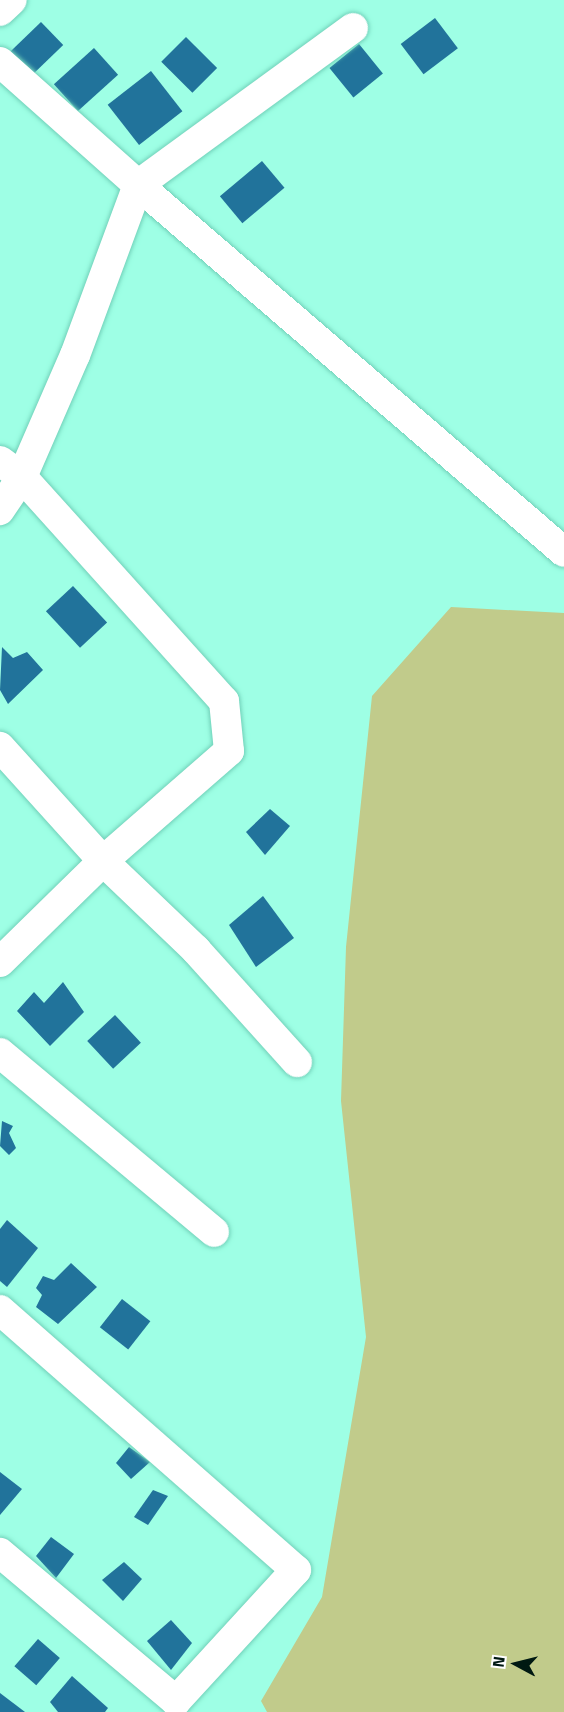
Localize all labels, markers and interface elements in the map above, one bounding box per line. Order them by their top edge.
north arrow [486,1634,546,1694]
text: N [486,1655,511,1669]

